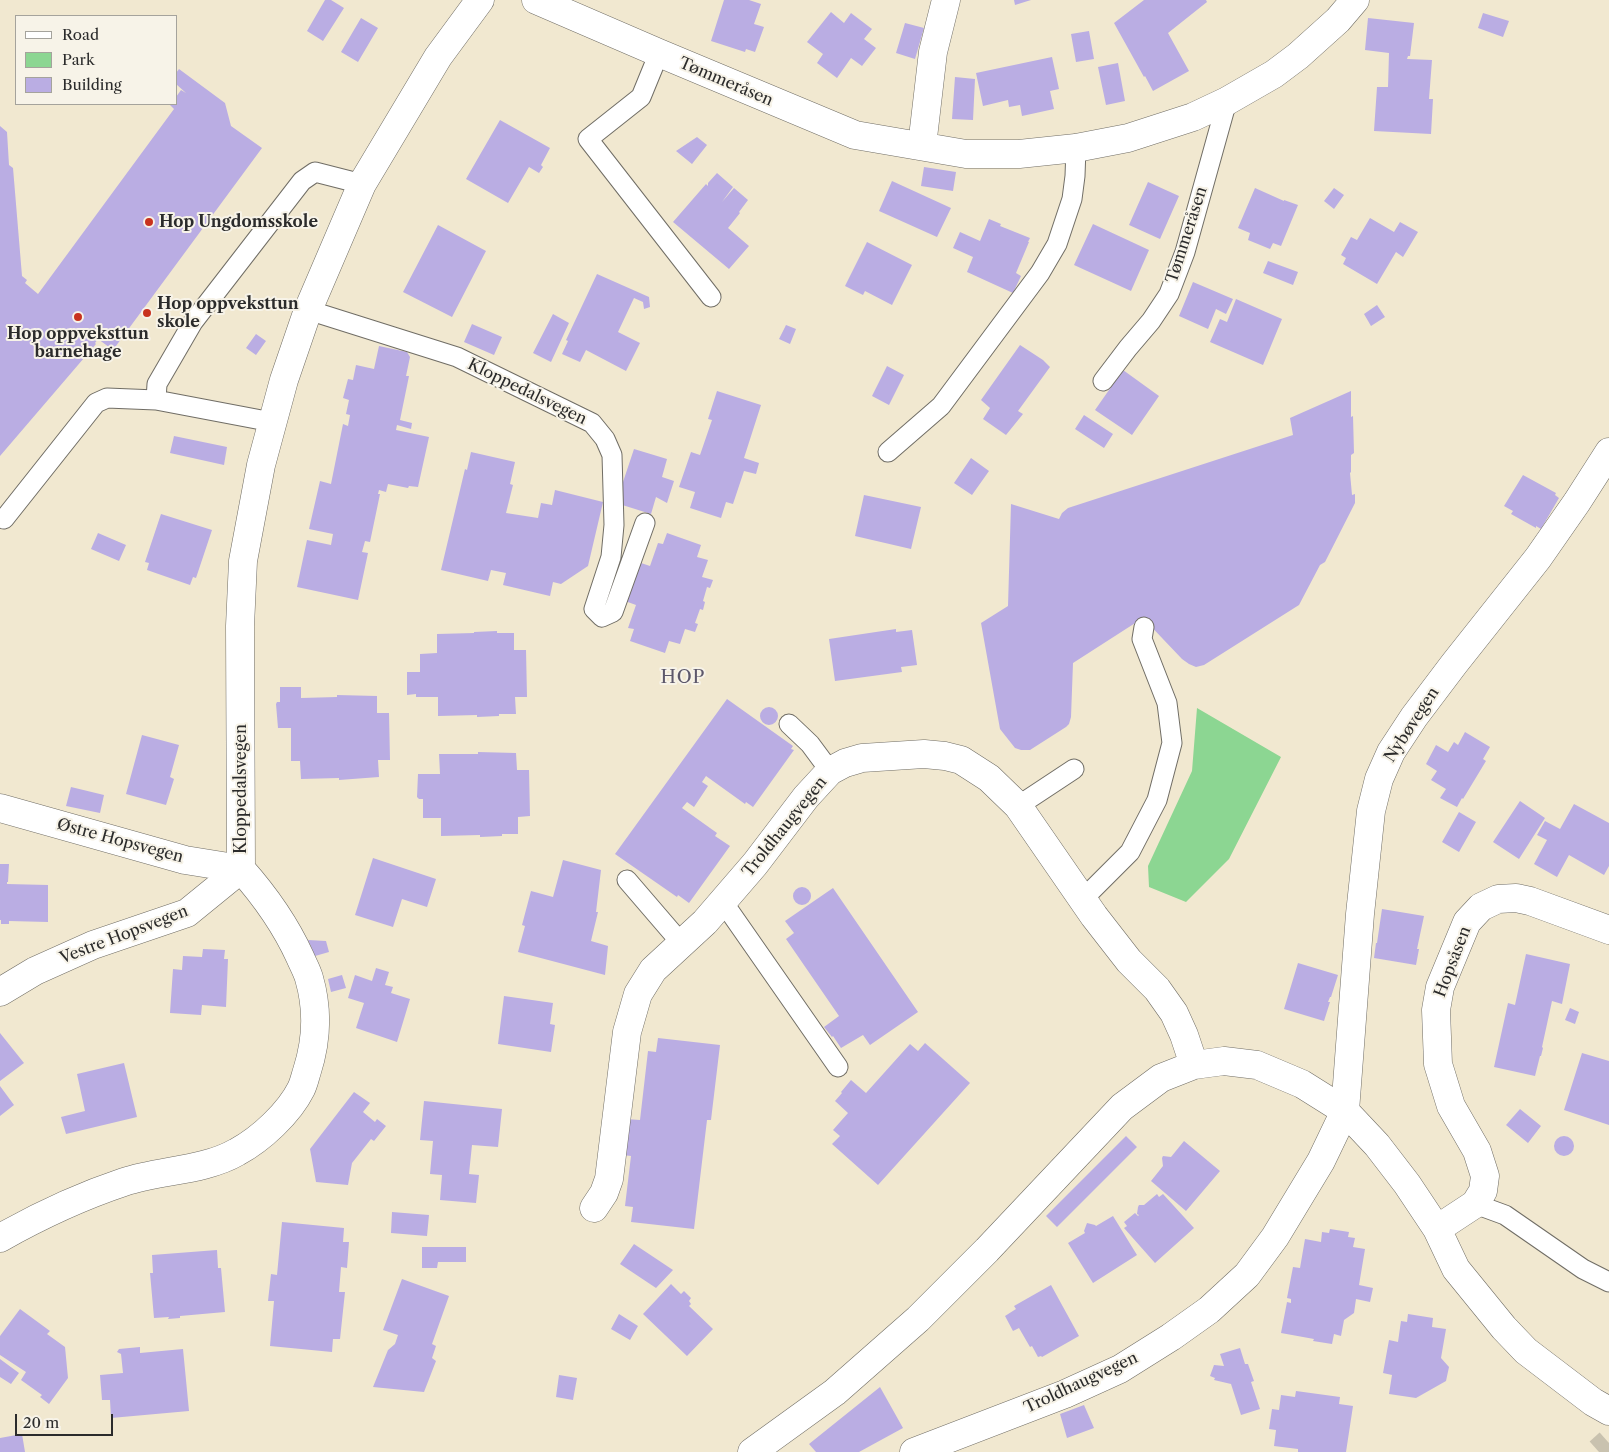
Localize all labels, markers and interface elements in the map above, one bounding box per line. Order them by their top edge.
legend [15,15,178,105]
text: Road [62,25,99,44]
text: Park [62,50,95,69]
street label: Tømmeråsen [676,54,776,110]
text: Building [62,75,122,94]
street label: Tømmeråsen [1162,184,1212,286]
place label: Hop Ungdomsskole [159,212,318,232]
marker: Hop Ungdomsskole [143,216,155,228]
place label: Hop oppveksttun skole [157,294,299,332]
marker: Hop oppveksttun skole [141,307,153,319]
marker: Hop oppveksttun barnehage [72,311,84,323]
place label: Hop oppveksttun barnehage [7,324,149,362]
street label: Kloppedalsvegen [464,355,590,429]
district label: HOP [660,667,706,689]
street label: Nybøvegen [1381,684,1443,766]
street label: Kloppedalsvegen [231,724,251,854]
street label: Troldhaugvegen [739,773,831,881]
street label: Østre Hopsvegen [55,815,185,867]
street label: Vestre Hopsvegen [57,902,191,968]
street label: Hopsåsen [1431,924,1475,1000]
street label: Troldhaugvegen [1021,1348,1141,1418]
scale bar [18,1404,115,1436]
text: 20 m [23,1413,59,1432]

